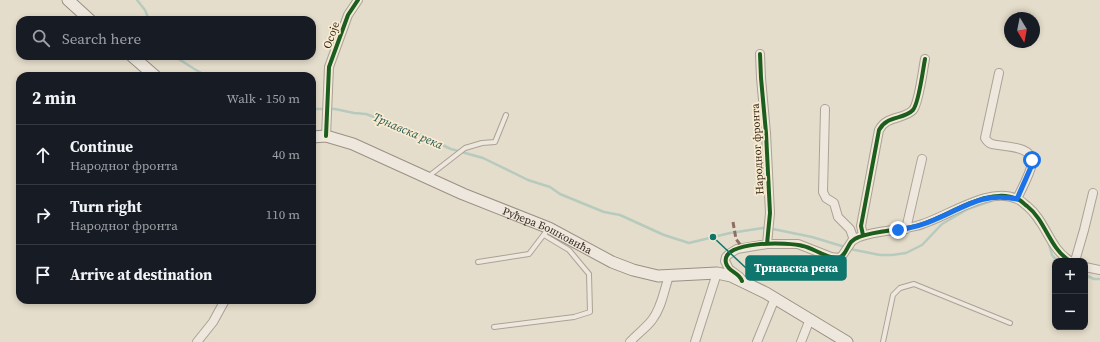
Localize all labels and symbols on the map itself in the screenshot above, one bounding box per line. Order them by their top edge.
north arrow [1004,12,1040,48]
street label: Осоје [320,19,343,51]
street label: Народног фронта [748,103,767,195]
water label: Трнавска река [371,109,446,153]
route start [1023,151,1041,169]
street label: Руђера Бошковића [500,203,595,258]
route end [889,221,907,239]
callout: Трнавска река [746,256,846,280]
text: Трнавска река [754,260,839,276]

